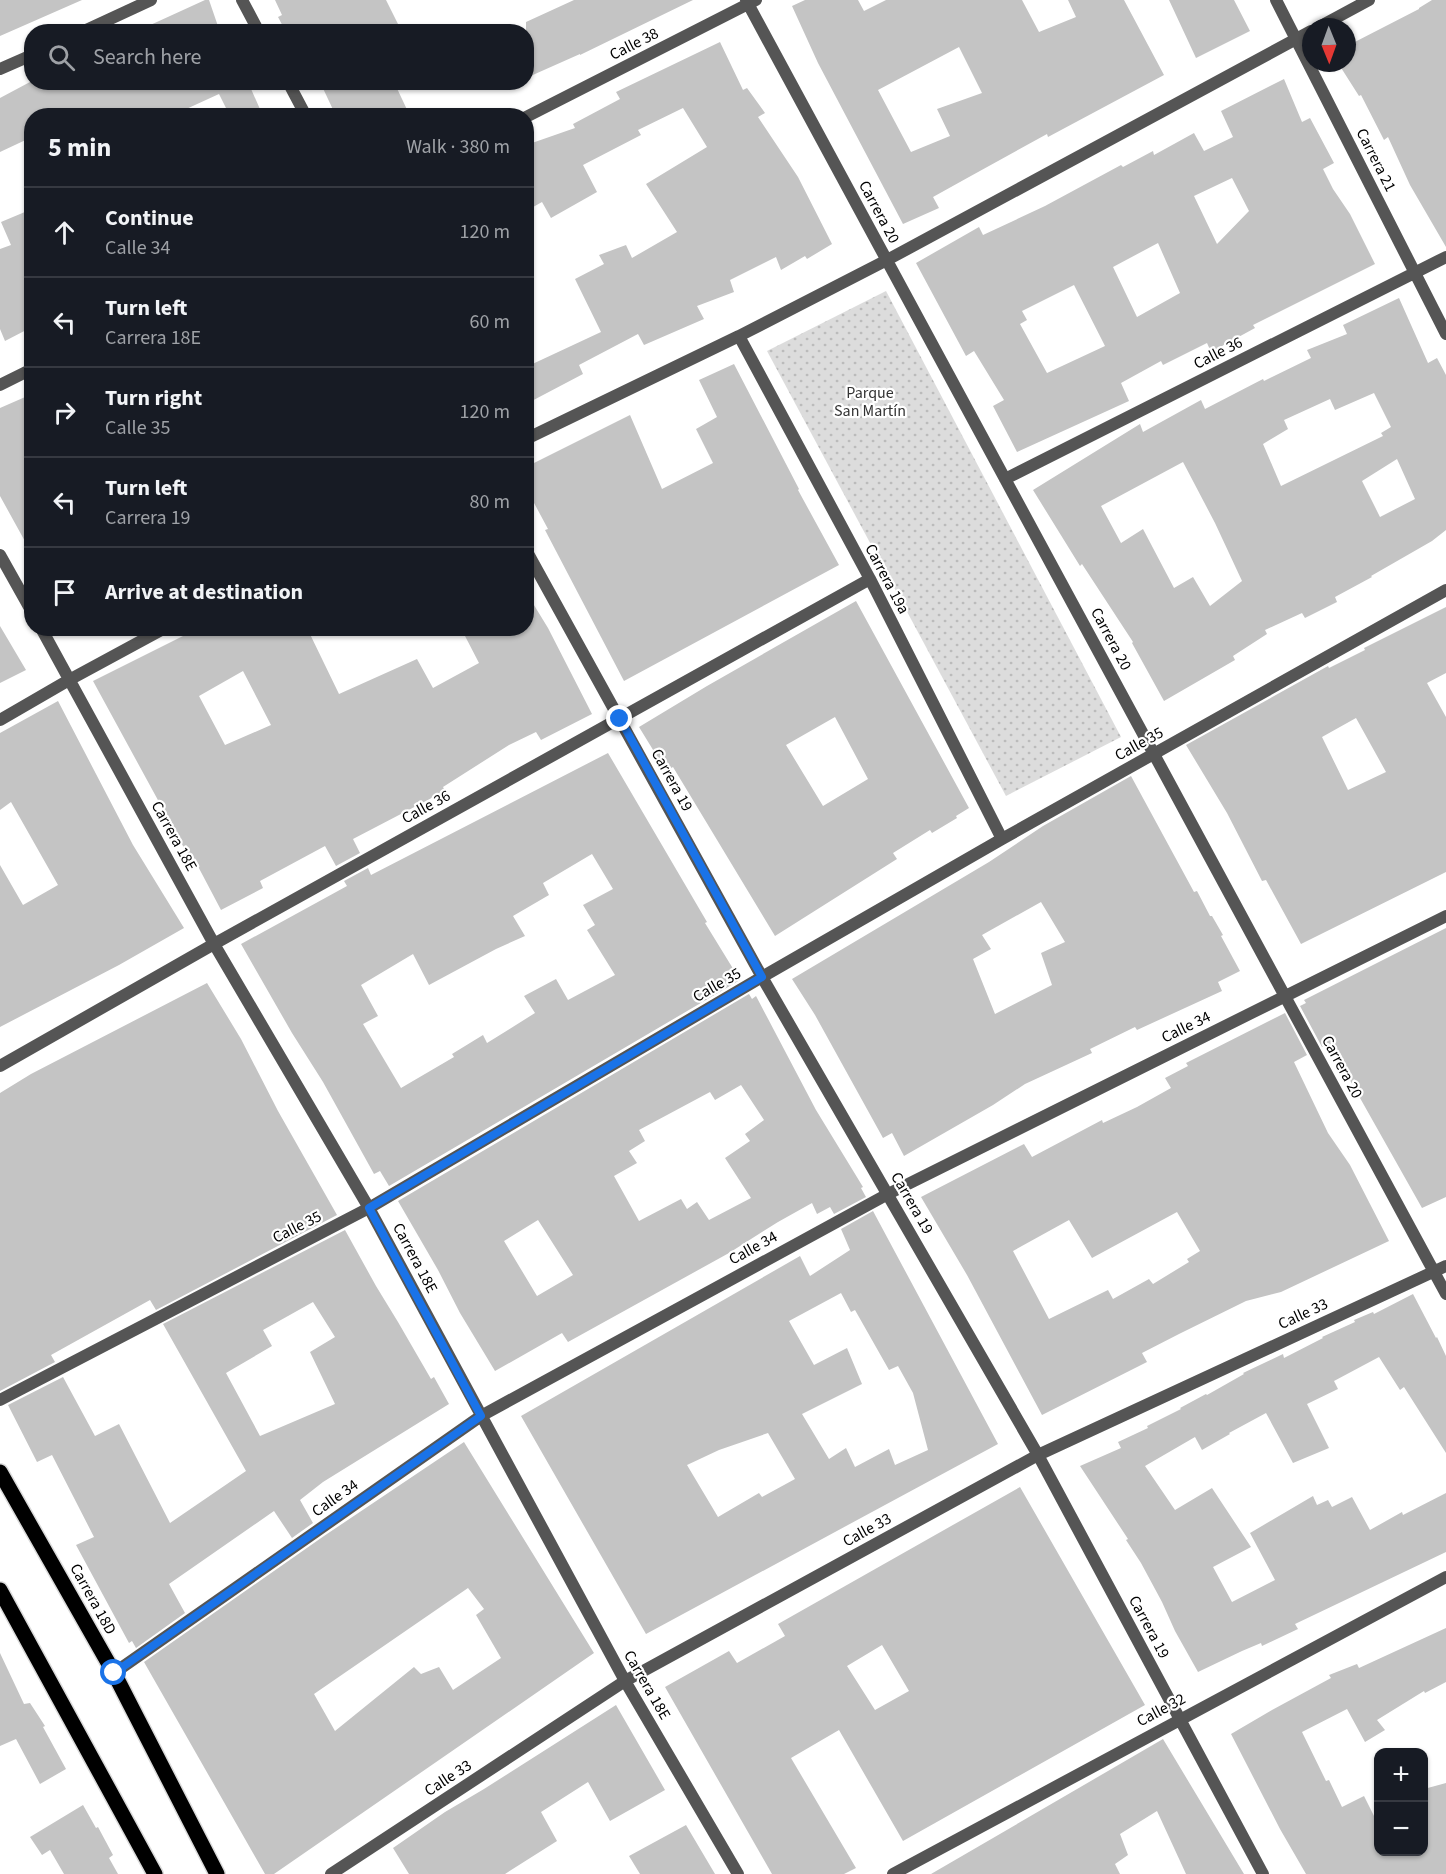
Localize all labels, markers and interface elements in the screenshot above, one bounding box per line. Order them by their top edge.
north arrow [1302,18,1356,72]
street label: Calle 38 [606,22,662,66]
search box [24,24,534,90]
icon: search [45,41,78,74]
text: Search here [93,41,201,73]
street label: Carrera 21 [1351,125,1401,196]
text: 5 min [48,129,111,166]
text: Walk · 380 m [406,133,510,161]
street label: Carrera 20 [853,177,905,247]
text: Continue [105,202,194,234]
icon: ahead [48,216,81,249]
text: 120 m [460,218,510,246]
text: Calle 34 [105,234,171,262]
text: Turn left [105,292,187,324]
icon: left [48,306,81,339]
text: 60 m [470,308,510,336]
text: Carrera 18E [105,324,201,352]
street label: Calle 36 [1190,331,1246,375]
text: Turn right [105,382,202,414]
park label: Parque San Martín [834,382,906,422]
icon: right [48,396,81,429]
text: 120 m [460,398,510,426]
text: Calle 35 [105,414,171,442]
text: Turn left [105,472,187,504]
icon: left [48,486,81,519]
text: 80 m [470,488,510,516]
text: Carrera 19 [105,504,191,532]
street label: Carrera 19a [859,540,915,618]
icon: arrive [48,576,81,609]
text: Arrive at destination [105,576,303,608]
street label: Carrera 20 [1085,604,1137,674]
route end [606,705,632,731]
street label: Calle 35 [1111,722,1167,766]
street label: Carrera 19 [646,745,698,815]
street label: Calle 36 [398,785,454,829]
street label: Carrera 18E [146,797,202,875]
street label: Calle 35 [689,962,745,1008]
street label: Calle 34 [1158,1006,1214,1048]
street label: Carrera 20 [1316,1032,1368,1102]
street label: Carrera 19 [885,1168,939,1238]
street label: Calle 35 [269,1205,325,1249]
street label: Carrera 18E [387,1219,443,1297]
street label: Calle 34 [725,1226,781,1270]
street label: Calle 33 [1275,1293,1331,1335]
street label: Calle 34 [307,1474,363,1522]
street label: Calle 33 [839,1508,895,1552]
street label: Carrera 18D [64,1559,122,1639]
street label: Carrera 19 [1123,1592,1175,1662]
street label: Carrera 18E [618,1646,676,1724]
route start [100,1659,126,1685]
street label: Calle 32 [1133,1688,1189,1732]
map controls [1374,1748,1428,1856]
button: + [1374,1748,1428,1802]
street label: Calle 33 [420,1754,476,1801]
button: − [1374,1802,1428,1856]

